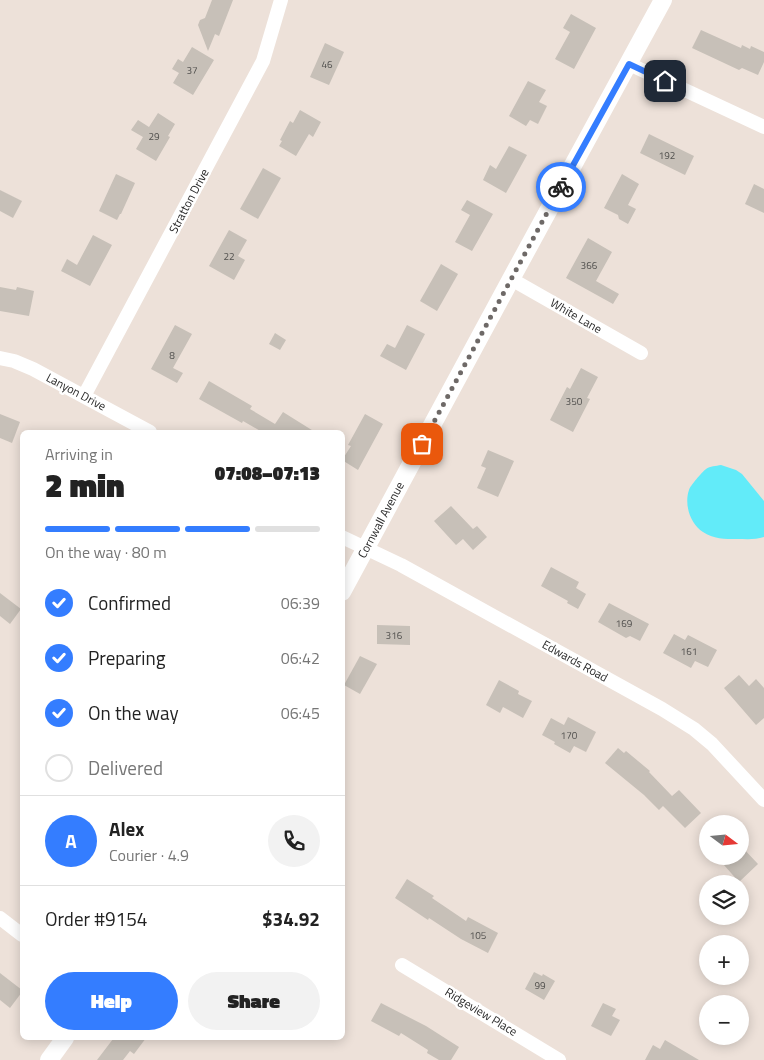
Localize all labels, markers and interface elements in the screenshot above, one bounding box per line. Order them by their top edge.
house number: 46 [321,57,333,72]
pin [644,60,686,102]
house number: 37 [186,63,198,78]
icon: home [651,67,679,95]
house number: 29 [148,129,160,144]
house number: 192 [659,148,675,163]
courier [536,162,586,212]
street label: Stratton Drive [164,165,214,237]
icon: bike [547,173,575,201]
house number: 22 [223,249,235,264]
house number: 366 [581,258,598,273]
street label: White Lane [547,293,606,338]
house number: 8 [169,348,175,363]
street label: Lanyon Drive [43,368,110,415]
house number: 350 [566,394,583,409]
pin [401,423,443,465]
icon: bag [408,430,436,458]
text: Arriving in [45,442,113,466]
text: 07:08–07:13 [215,458,320,487]
text: 2 min [45,461,125,509]
street label: Cornwall Avenue [352,478,409,561]
text: On the way · 80 m [45,540,167,564]
text: Confirmed [88,588,171,617]
icon: check [45,589,73,617]
text: 06:39 [281,591,320,615]
house number: 169 [616,616,633,631]
house number: 316 [386,628,403,643]
street label: Edwards Road [539,635,612,686]
text: Preparing [88,643,165,672]
icon: check [45,644,73,672]
house number: 161 [681,644,697,659]
text: 06:42 [281,646,320,670]
text: On the way [88,698,179,727]
icon: check [45,699,73,727]
text: 06:45 [281,701,320,725]
house number: 170 [561,728,578,743]
text: Delivered [88,753,163,782]
text: Alex [109,814,144,843]
button: phone [268,815,320,867]
north arrow [699,815,749,865]
map controls [699,815,749,1045]
text: A [65,826,77,855]
text: Courier · 4.9 [109,843,189,867]
button: layers [699,875,749,925]
text: Order #9154 [45,904,147,933]
text: $34.92 [262,904,320,933]
house number: 105 [470,928,487,943]
button: + [699,935,749,985]
button: Help [45,972,178,1030]
button: Share [188,972,320,1030]
house number: 99 [534,978,546,993]
street label: Ridgeview Place [441,982,521,1041]
button: − [699,995,749,1045]

